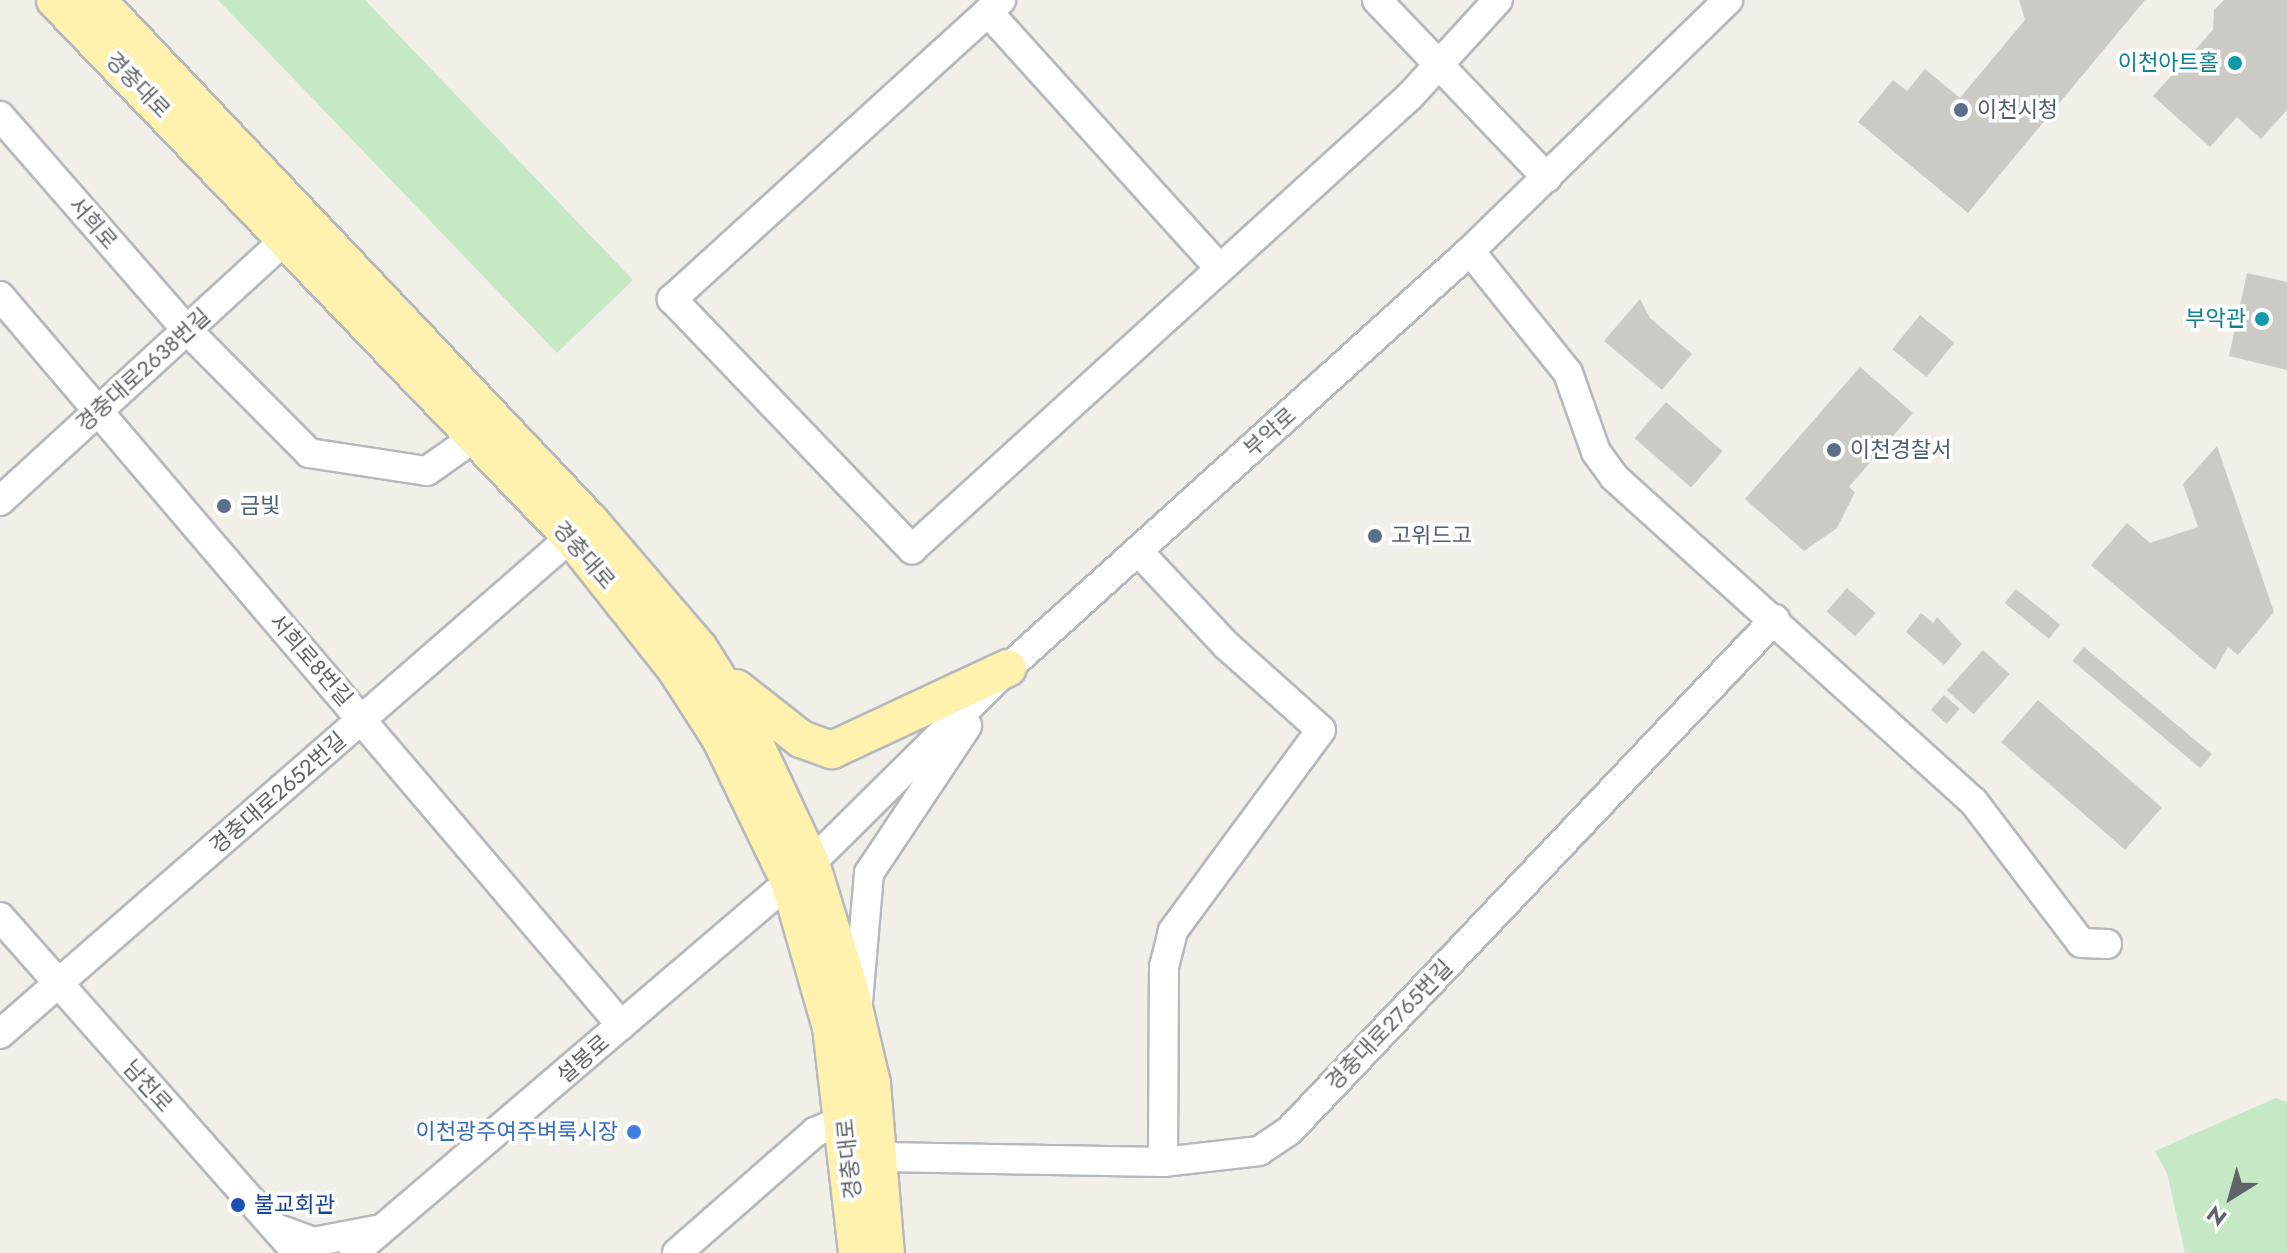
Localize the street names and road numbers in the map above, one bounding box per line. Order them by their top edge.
street label: 경충대로 [100,47,176,123]
street label: 서희로 [63,191,123,255]
street label: 경충대로2638번길 [71,303,215,437]
street label: 부악로 [1239,402,1301,462]
street label: 경충대로 [547,516,621,594]
street label: 서희로8번길 [264,609,358,711]
street label: 경충대로2652번길 [205,727,351,859]
street label: 경충대로2765번길 [1320,954,1458,1096]
street label: 설봉로 [551,1029,615,1089]
street label: 남천로 [118,1055,178,1117]
street label: 경충대로 [832,1117,866,1201]

